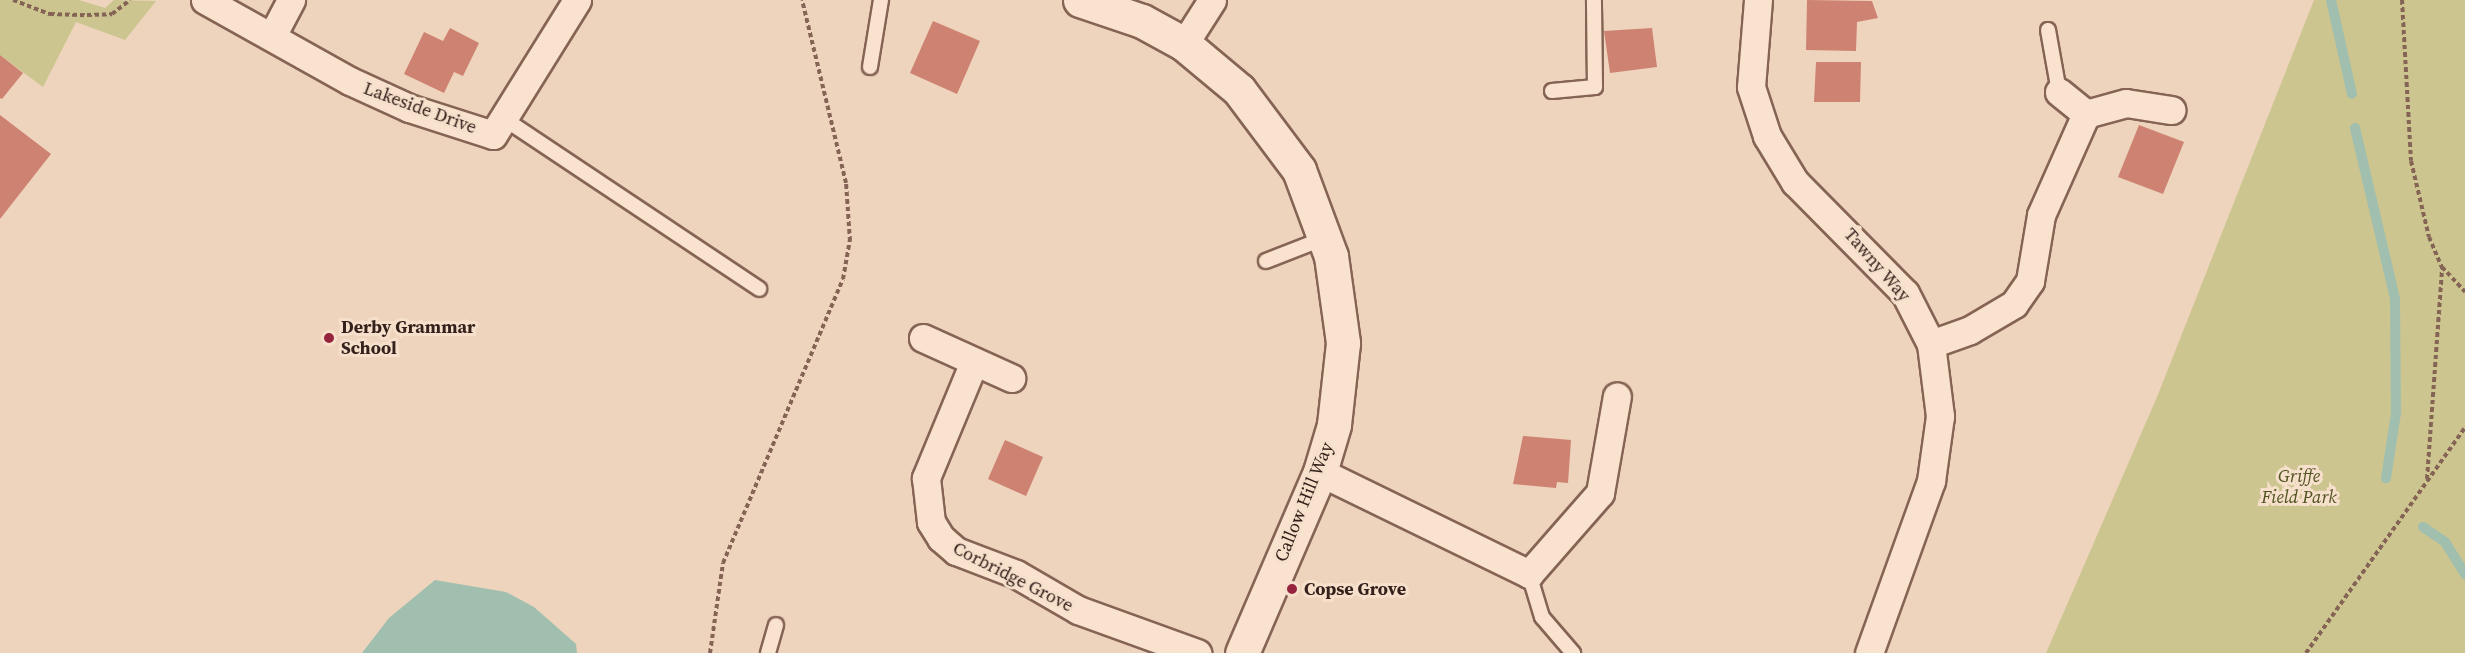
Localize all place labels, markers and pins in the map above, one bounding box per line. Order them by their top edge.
place label: Derby Grammar School [341,317,475,360]
marker: Derby Grammar School [322,331,336,345]
place label: Copse Grove [1304,578,1406,600]
marker: Copse Grove [1285,582,1299,596]

